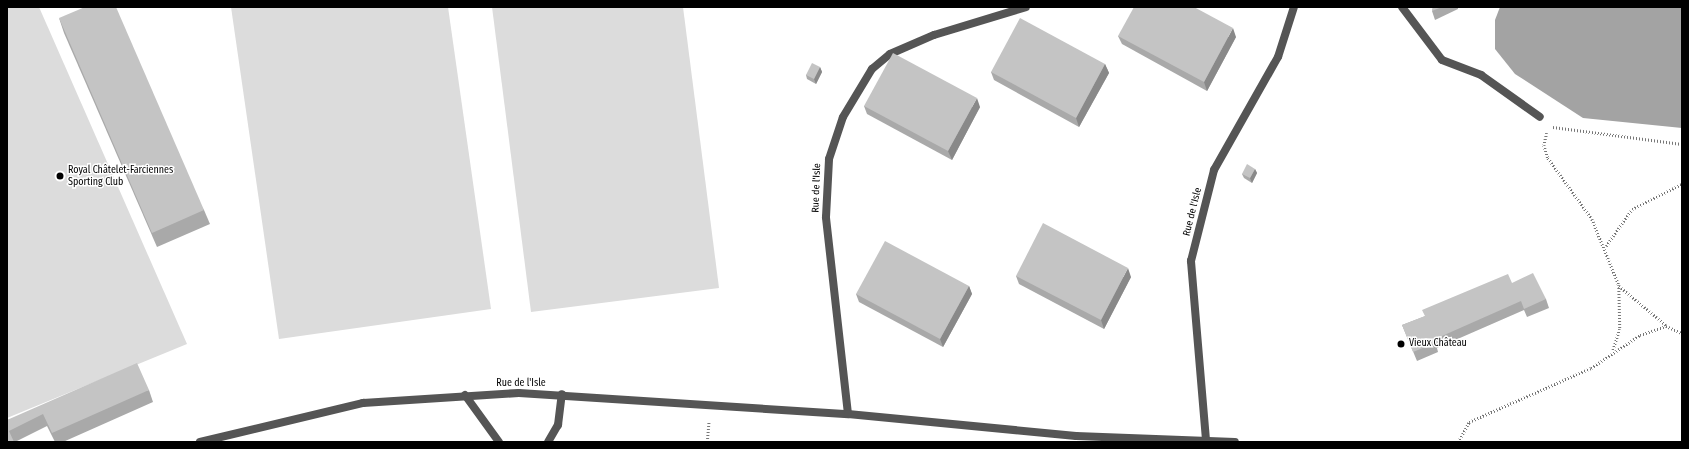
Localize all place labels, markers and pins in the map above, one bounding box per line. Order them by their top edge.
place label: Royal Châtelet-Farciennes Sporting Club [68,164,173,188]
marker: Royal Châtelet-Farciennes Sporting Club [55,171,65,181]
place label: Vieux Château [1409,338,1467,350]
marker: Vieux Château [1396,339,1406,349]

